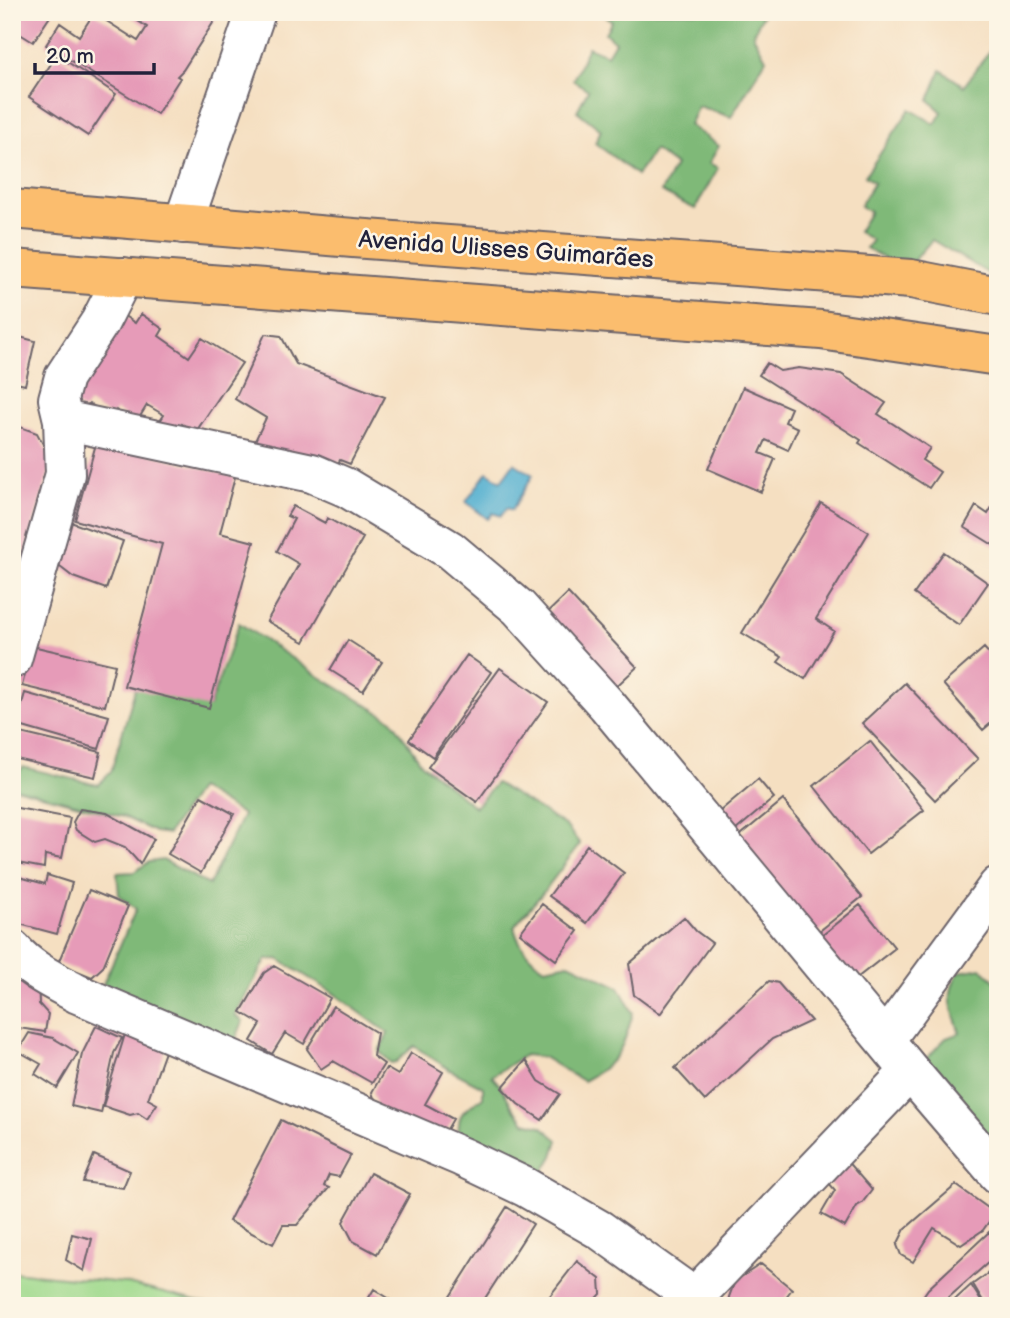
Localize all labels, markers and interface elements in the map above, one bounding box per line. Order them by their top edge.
scale bar [35,32,154,76]
text: 20 m [46,44,94,69]
street label: Avenida Ulisses Guimarães [357,225,655,274]

